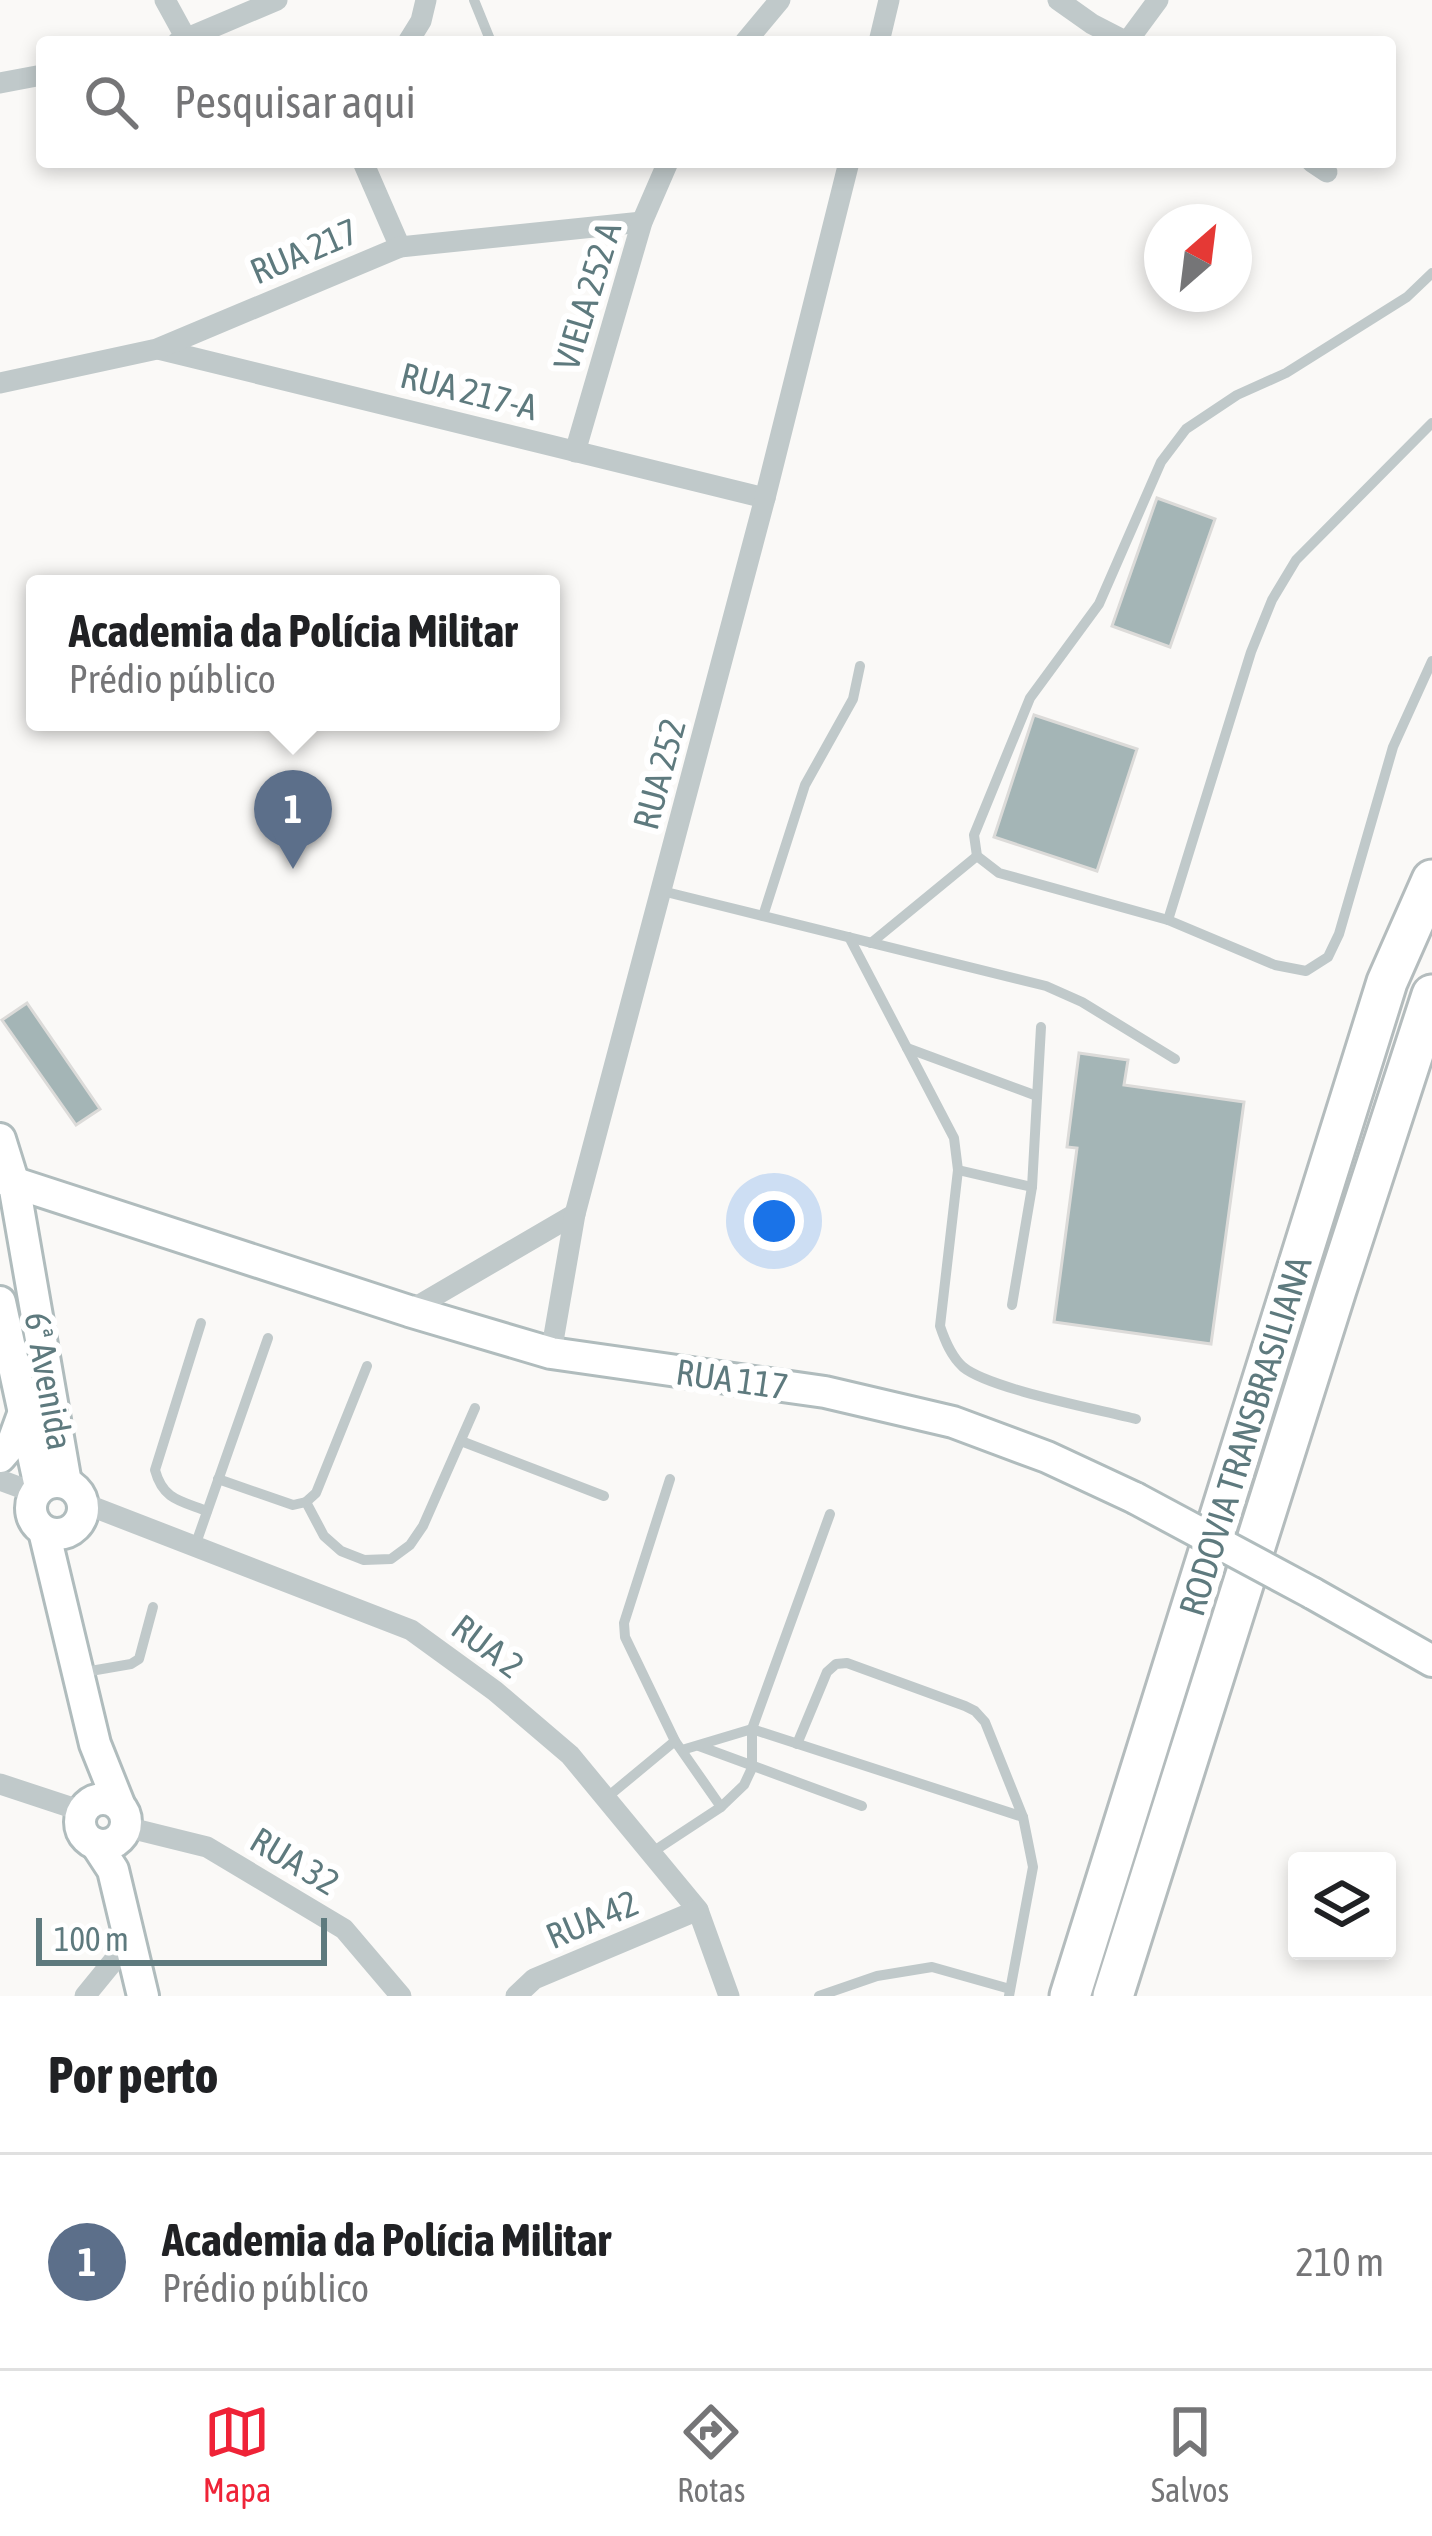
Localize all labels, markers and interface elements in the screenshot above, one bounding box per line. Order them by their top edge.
search box [36,36,1396,168]
icon: search [78,69,144,135]
text: Pesquisar aqui [174,76,416,128]
north arrow [1144,204,1252,312]
street label: RUA 217 [244,210,364,292]
street label: VIELA 252 A [545,217,629,375]
street label: RUA 217-A [396,354,542,428]
popup [26,575,560,731]
text: Academia da Polícia Militar [69,605,517,657]
text: Prédio público [69,657,276,701]
street label: RUA 252 [624,714,694,834]
pin: 1 [254,770,332,869]
your location [744,1191,804,1251]
street label: RODOVIA TRANSBRASILIANA [1170,1251,1320,1621]
street label: 6ª Avenida [16,1309,82,1453]
street label: RUA 117 [673,1350,791,1408]
street label: RUA 2 [444,1606,532,1686]
street label: RUA 32 [243,1818,347,1904]
map controls [1288,1852,1396,1960]
button: layers [1288,1852,1396,1960]
street label: RUA 42 [540,1881,644,1957]
scale bar [36,1912,327,1965]
text: 100 m [54,1920,129,1958]
text: Por perto [48,2045,219,2104]
text: Academia da Polícia Militar [162,2214,611,2266]
text: 1 [78,2240,96,2284]
text: 210 m [1296,2240,1384,2284]
text: Prédio público [162,2266,369,2310]
tab: Mapa [203,2399,271,2509]
tab: Rotas [677,2399,745,2509]
tab: Salvos [1151,2399,1229,2509]

